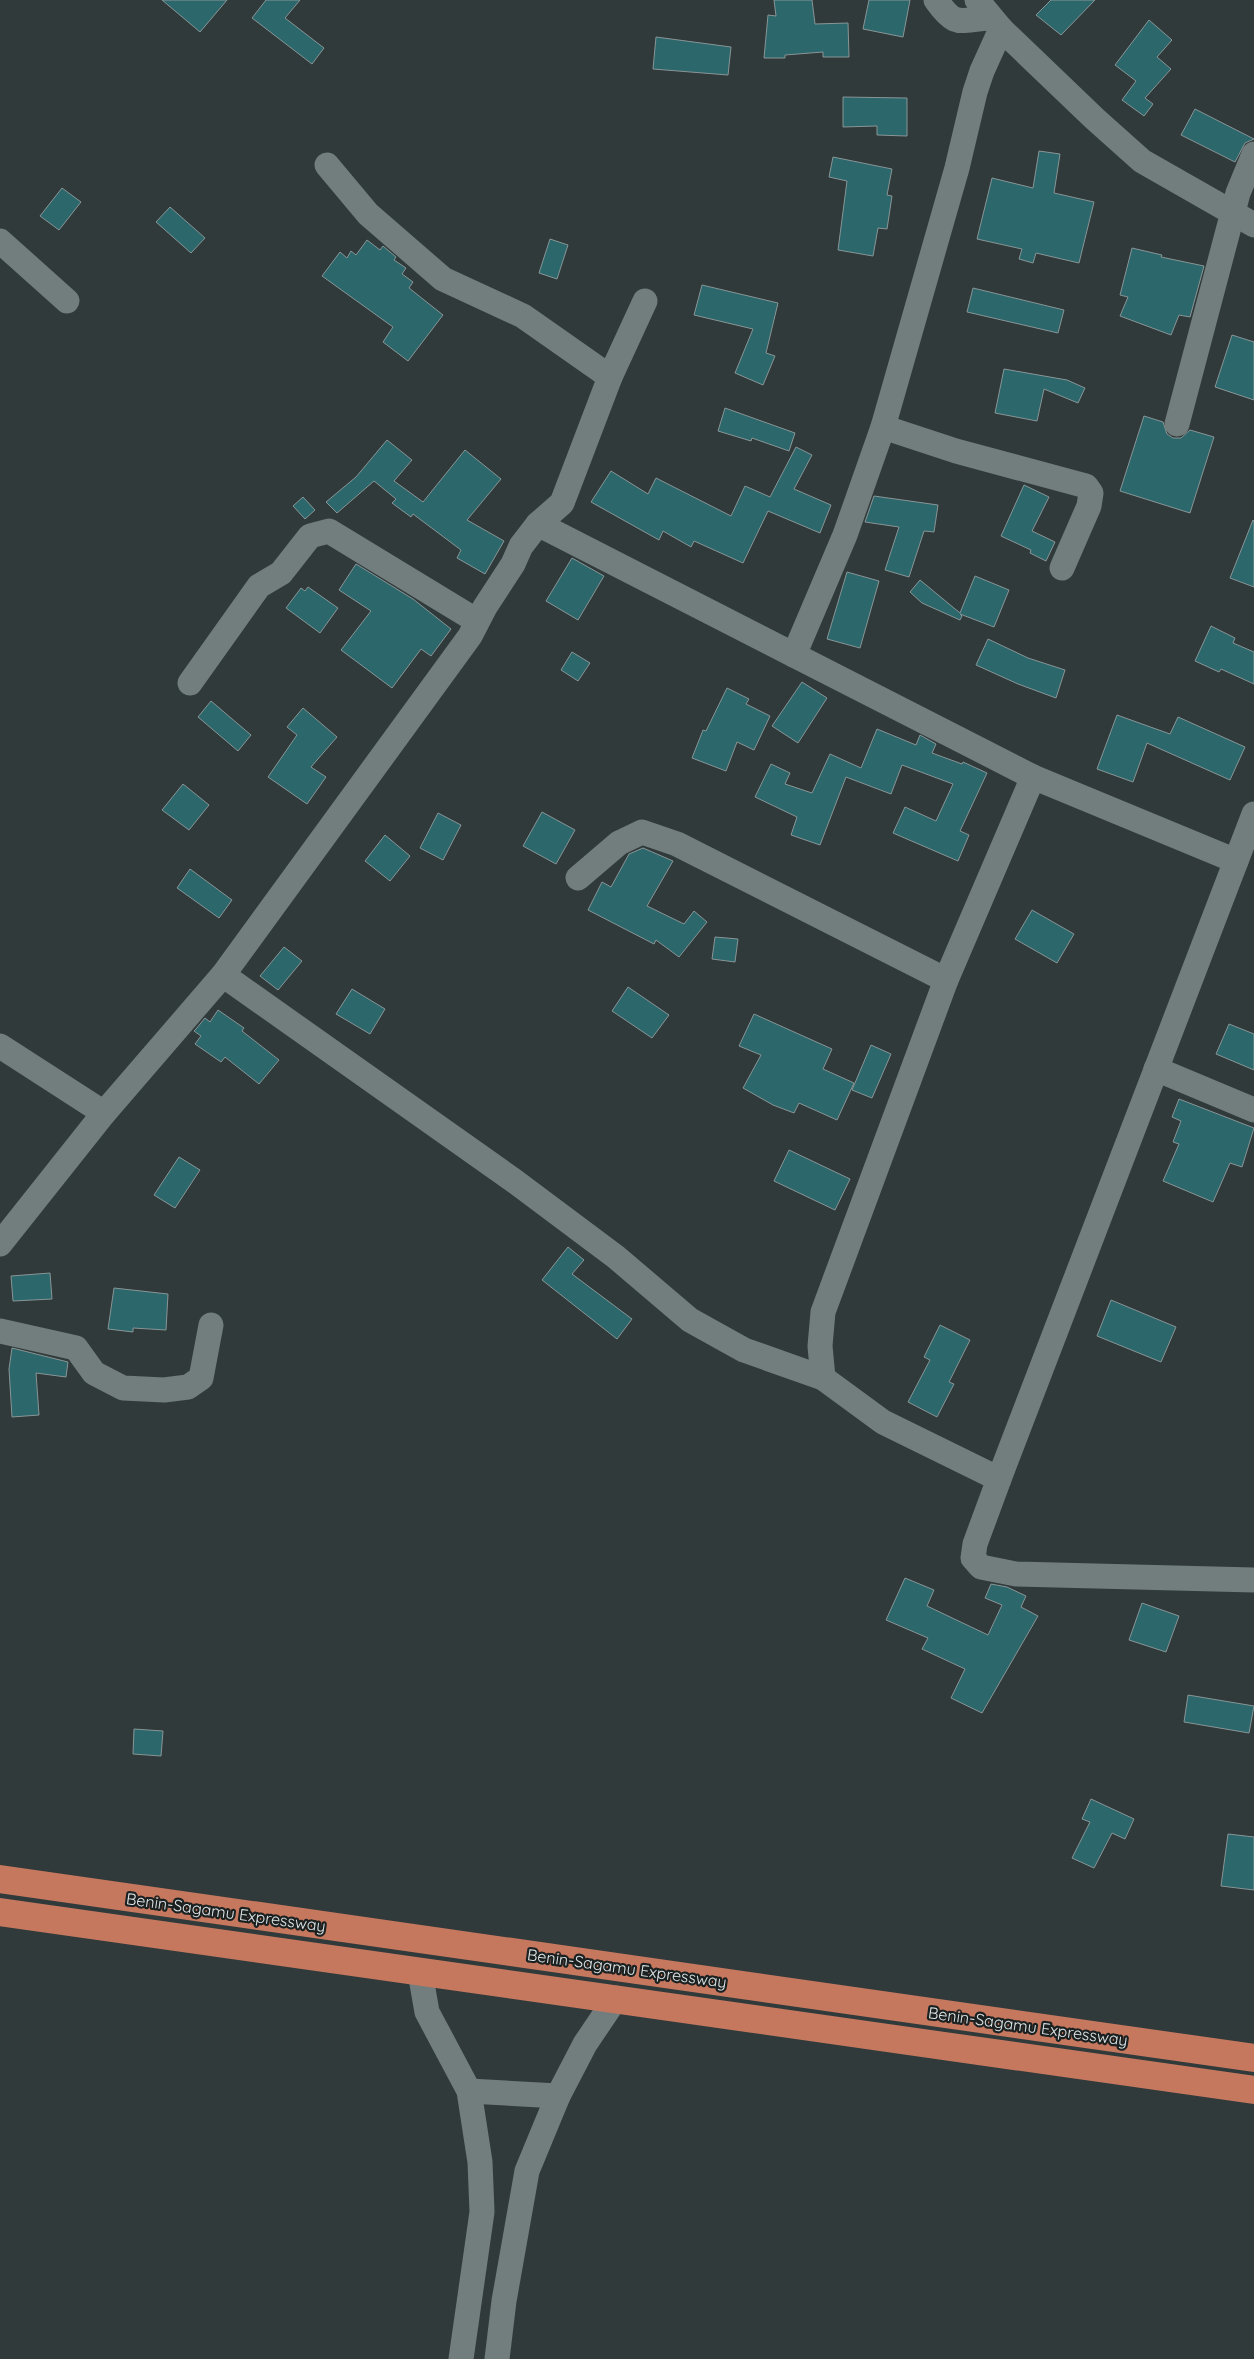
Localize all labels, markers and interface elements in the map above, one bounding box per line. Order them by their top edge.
street label: Benin-Sagamu Expressway [125,1888,327,1936]
street label: Benin-Sagamu Expressway [526,1944,728,1992]
street label: Benin-Sagamu Expressway [927,2002,1129,2050]

